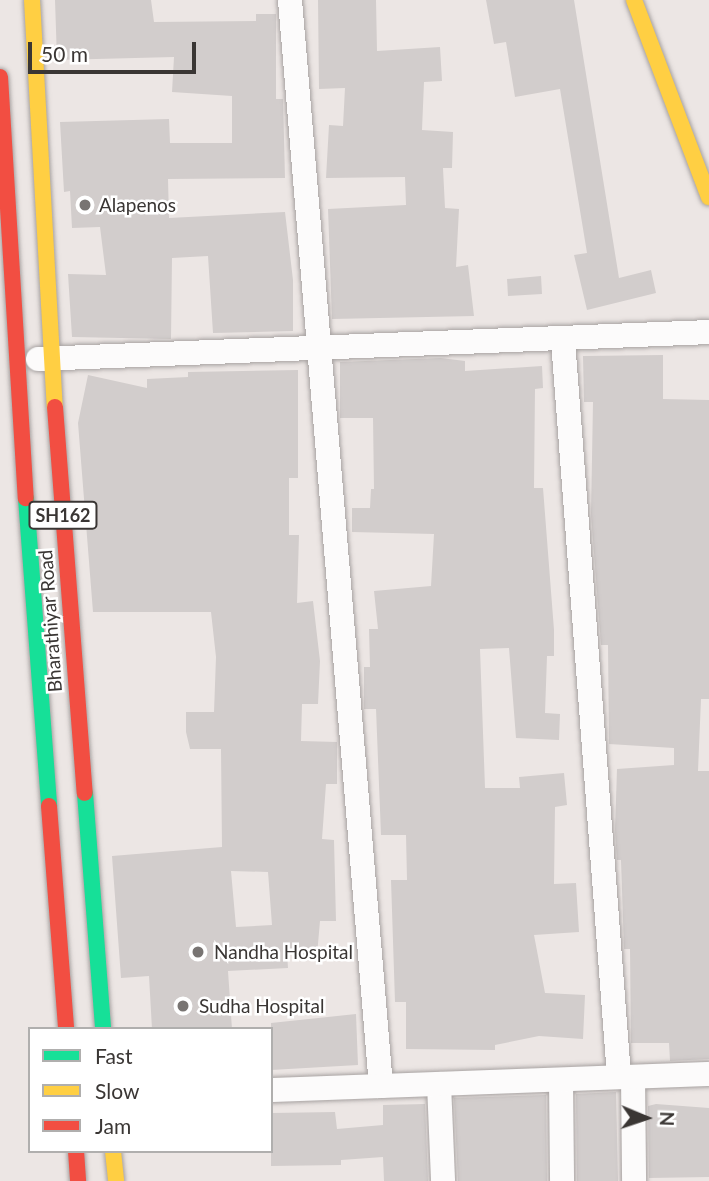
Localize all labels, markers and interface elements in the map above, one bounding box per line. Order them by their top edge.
scale bar [32,28,200,72]
text: 50 m [41,41,88,66]
place label: Alapenos [99,194,176,216]
marker: Alapenos [77,197,93,213]
road number: SH162 [28,500,98,530]
street label: Bharathiyar Road [34,549,66,693]
place label: Nandha Hospital [214,941,353,963]
marker: Nandha Hospital [188,942,208,962]
place label: Sudha Hospital [199,995,324,1017]
marker: Sudha Hospital [173,996,193,1016]
legend [28,1027,273,1153]
text: Fast [95,1043,132,1068]
text: Slow [95,1078,139,1103]
north arrow [611,1083,681,1153]
text: N [656,1111,679,1126]
text: Jam [95,1113,131,1138]

